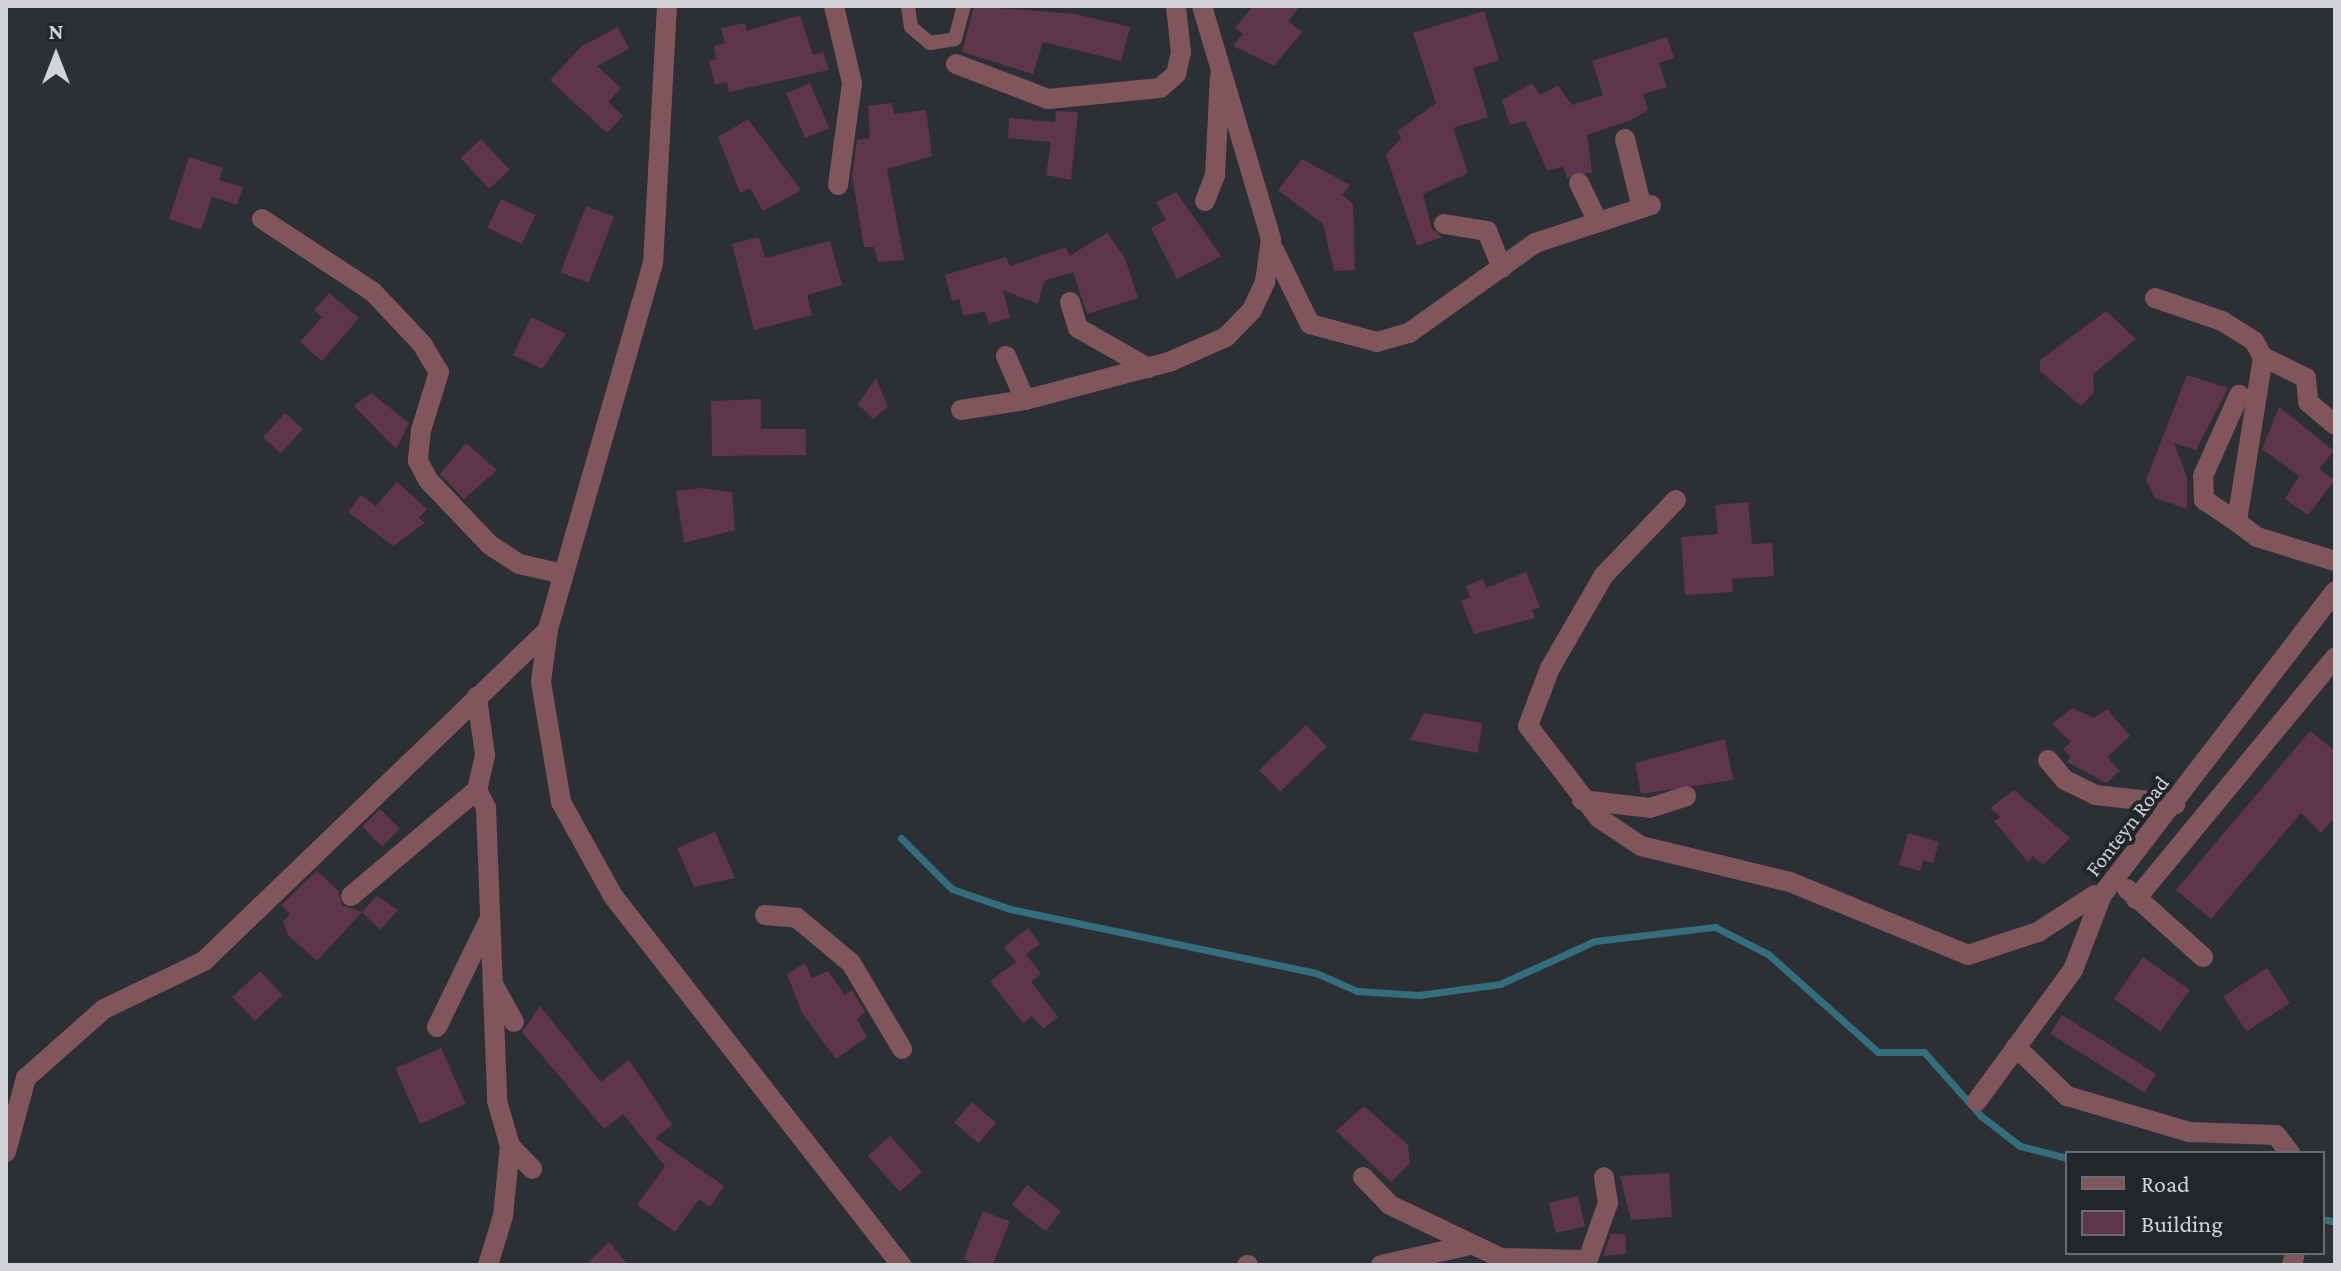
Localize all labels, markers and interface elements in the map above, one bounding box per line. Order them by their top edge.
north arrow [16,16,96,96]
text: N [49,19,64,44]
street label: Fonteyn Road [2079,770,2175,882]
legend [2065,1151,2325,1255]
text: Road [2141,1170,2190,1197]
text: Building [2141,1210,2223,1237]

